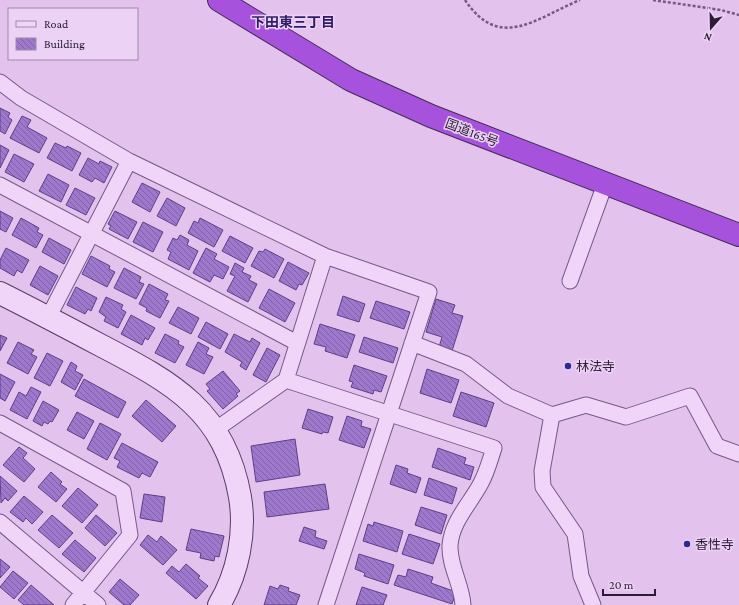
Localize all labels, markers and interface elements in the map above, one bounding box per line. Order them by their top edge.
legend [8,8,138,60]
north arrow [691,8,731,48]
district label: 下田東三丁目 [251,14,335,30]
text: Road [44,17,69,31]
text: N [702,30,713,44]
text: Building [44,37,85,51]
street label: 国道165号 [443,115,501,149]
place label: 林法寺 [576,359,615,374]
marker: 林法寺 [563,361,573,371]
place label: 香性寺 [695,537,734,552]
marker: 香性寺 [682,539,692,549]
scale bar [603,571,655,597]
text: 20 m [609,578,634,592]

